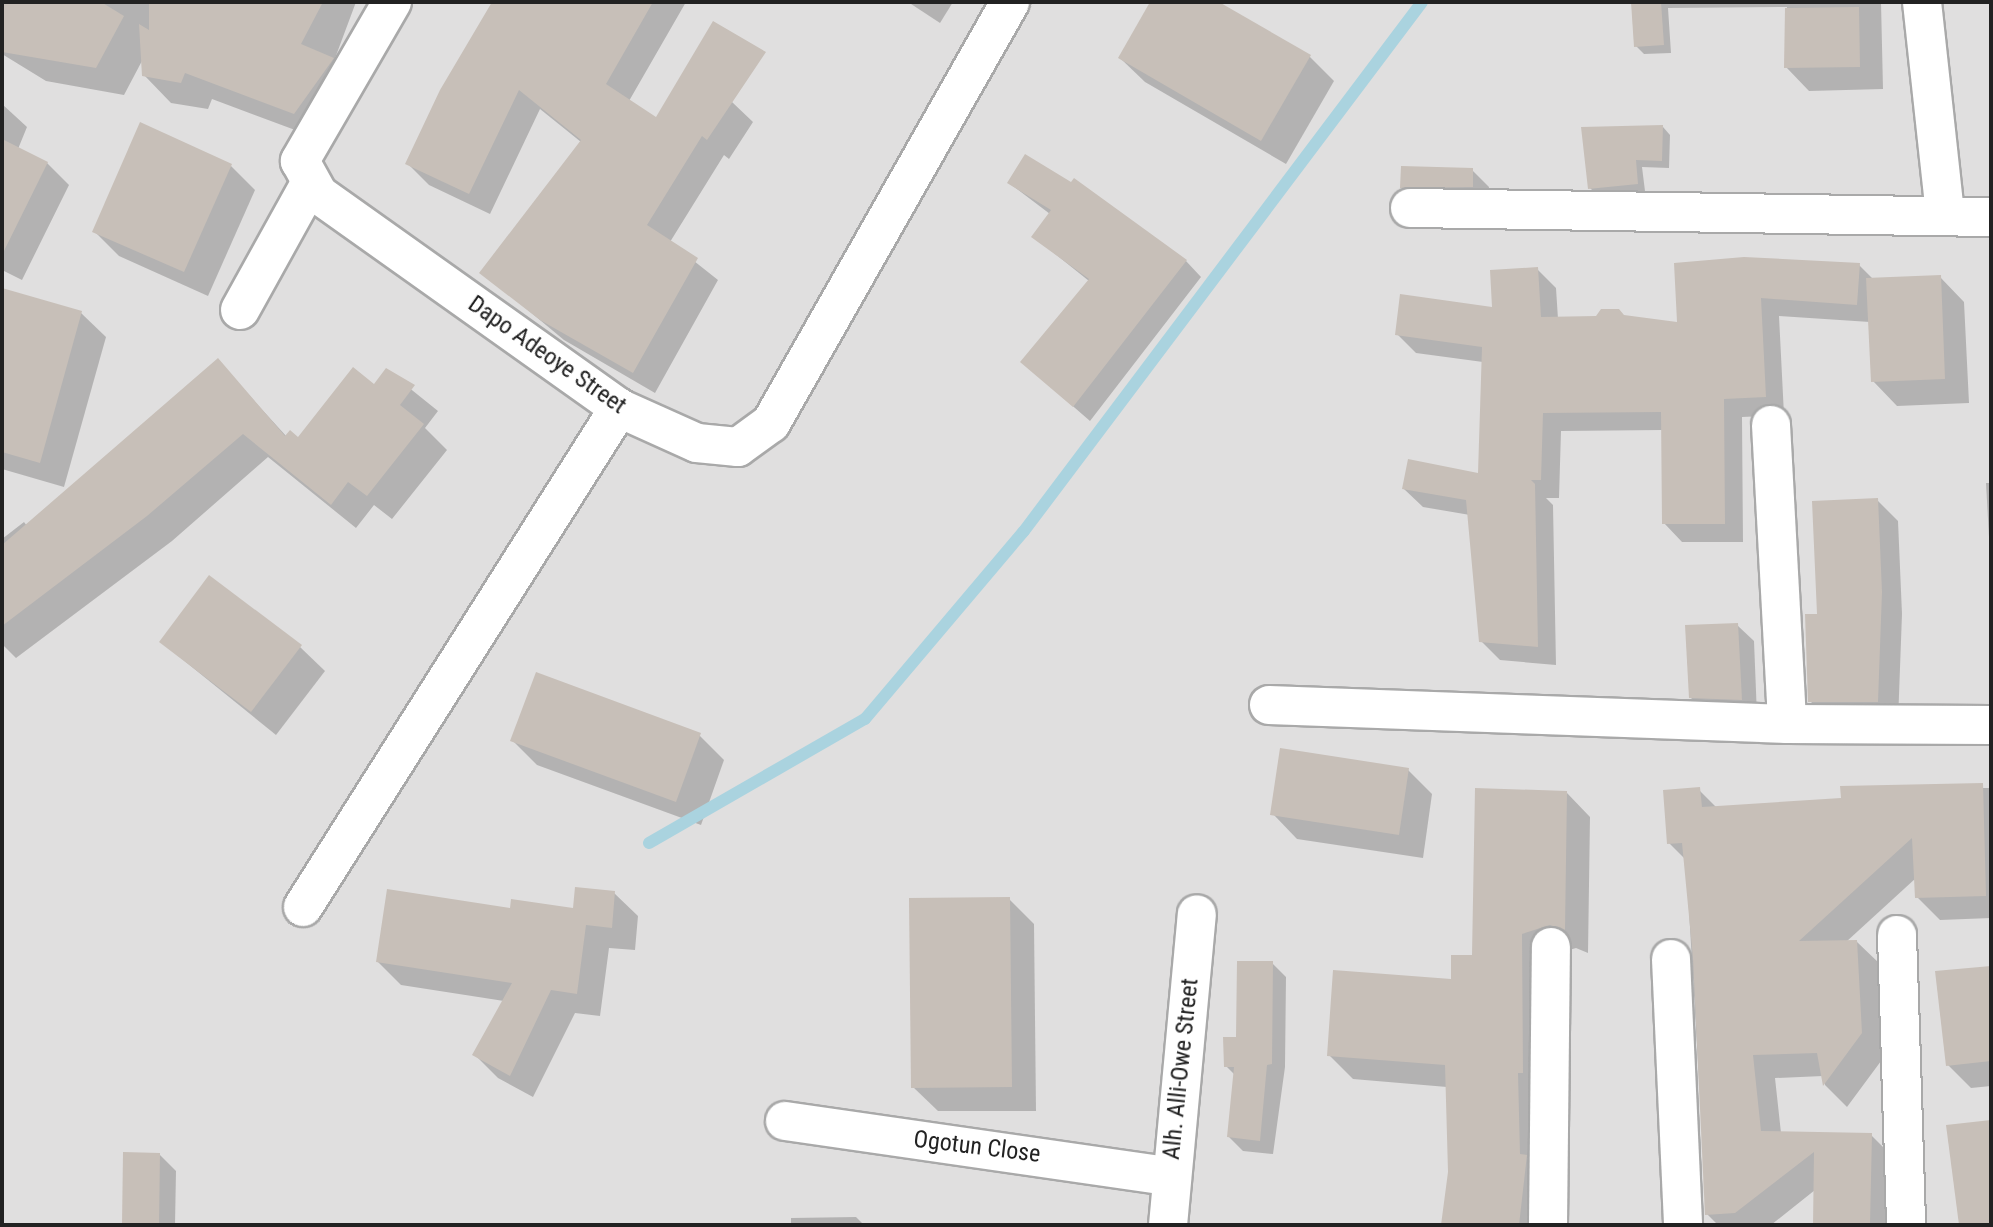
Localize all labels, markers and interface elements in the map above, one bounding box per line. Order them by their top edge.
street label: Dapo Adeoye Street [462,290,632,420]
street label: Alh. Alli-Owe Street [1157,977,1205,1161]
street label: Ogotun Close [912,1125,1042,1169]

